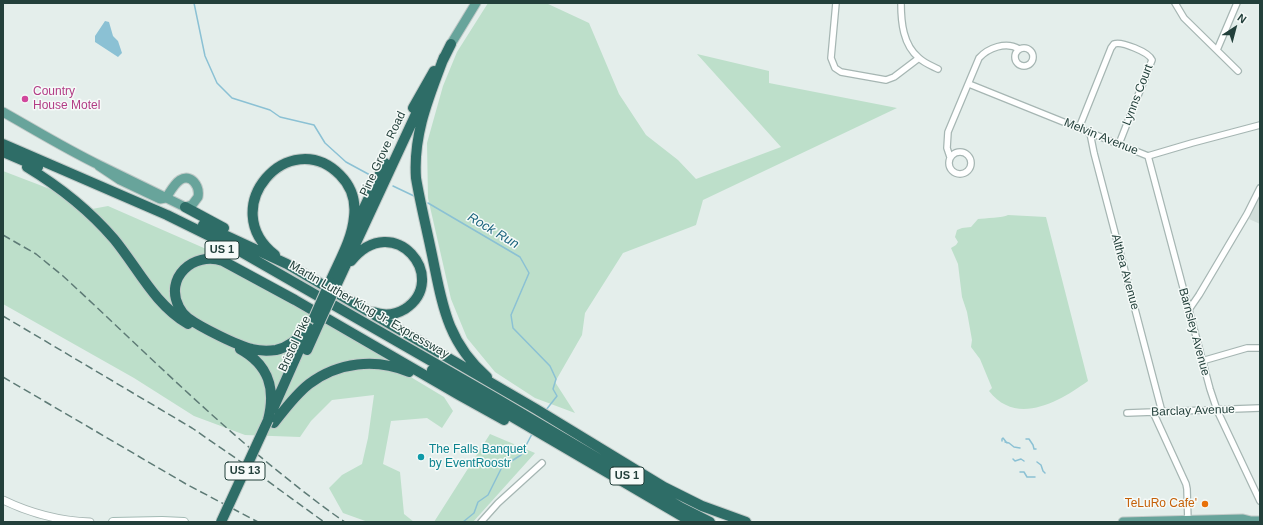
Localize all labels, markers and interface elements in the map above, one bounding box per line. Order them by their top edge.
north arrow [1215,8,1255,48]
text: N [1235,11,1249,25]
street label: Lynns Court [1120,62,1156,128]
place label: Country House Motel [33,85,100,113]
marker: Country House Motel [20,94,30,104]
street label: Pine Grove Road [357,109,409,199]
street label: Melvin Avenue [1062,116,1140,158]
water label: Rock Run [465,210,521,252]
street label: Althea Avenue [1108,233,1142,311]
road number: US 1 [205,241,239,259]
street label: Martin Luther King Jr. Expressway [287,258,451,362]
street label: Barnsley Avenue [1175,286,1213,378]
street label: Bristol Pike [276,314,314,374]
street label: Barclay Avenue [1151,402,1235,420]
place label: The Falls Banquet by EventRoostr [429,443,526,471]
marker: The Falls Banquet by EventRoostr [416,452,426,462]
road number: US 13 [225,462,265,480]
road number: US 1 [610,467,644,485]
place label: TeLuRo Cafe' [1125,497,1197,511]
marker: TeLuRo Cafe' [1200,499,1210,509]

